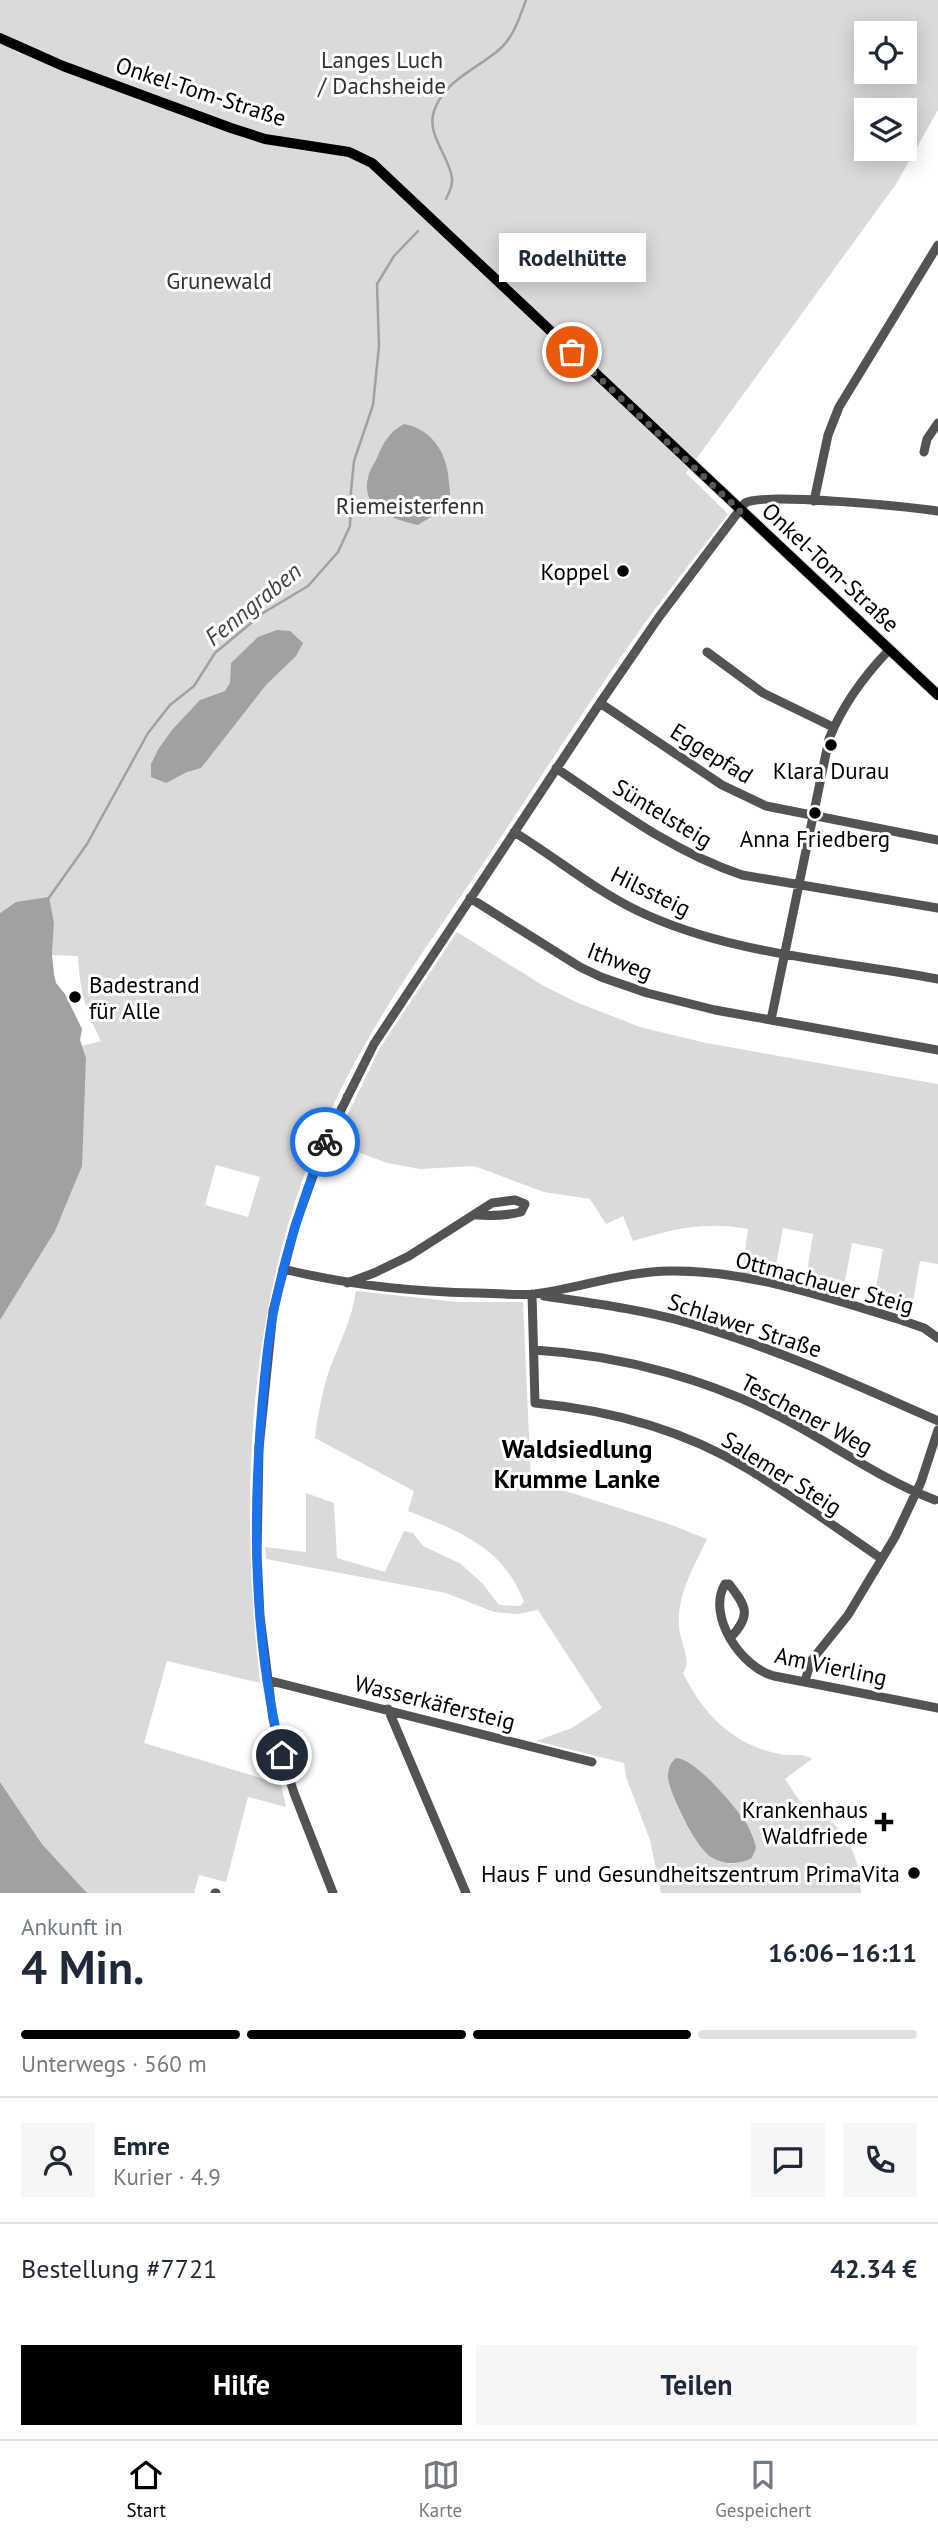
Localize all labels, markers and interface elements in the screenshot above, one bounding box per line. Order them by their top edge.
map controls [854,21,917,161]
button: locate [854,21,917,84]
park label: Langes Luch / Dachsheide [317,45,446,100]
street label: Onkel-Tom-Straße [112,50,290,132]
button: layers [854,98,917,161]
callout: Rodelhütte [498,233,646,282]
text: Rodelhütte [518,243,627,272]
park label: Grunewald [166,266,272,295]
pin [542,322,602,382]
icon: bag [553,333,591,371]
park label: Riemeisterfenn [336,491,484,520]
street label: Onkel-Tom-Straße [756,496,906,638]
water label: Fenngraben [198,556,308,652]
place label: Koppel [540,557,609,586]
marker: Koppel [615,563,631,579]
street label: Eggepfad [665,716,759,790]
marker: Klara Durau [823,737,839,753]
place label: Klara Durau [773,756,889,785]
street label: Süntelsteig [608,772,718,854]
marker: Anna Friedberg [807,805,823,821]
place label: Anna Friedberg [740,824,890,853]
street label: Hilssteig [606,859,696,923]
street label: Ithweg [583,935,657,987]
place label: Badestrand für Alle [89,970,200,1025]
marker: Badestrand für Alle [67,989,83,1005]
courier [290,1107,360,1177]
icon: bike [306,1123,344,1161]
street label: Ottmachauer Steig [732,1244,918,1320]
street label: Schlawer Straße [664,1286,826,1364]
street label: Teschener Weg [736,1367,878,1461]
street label: Salemer Steig [717,1425,847,1521]
district label: Waldsiedlung Krumme Lanke [494,1432,660,1495]
street label: Am Vierling [772,1640,890,1692]
street label: Wasserkäfersteig [352,1668,518,1736]
pin [252,1725,312,1785]
icon: home [263,1736,301,1774]
place label: Krankenhaus Waldfriede [742,1795,868,1850]
marker: Krankenhaus Waldfriede [874,1812,894,1832]
place label: Haus F und Gesundheitszentrum PrimaVita [481,1859,900,1888]
marker: Haus F und Gesundheitszentrum PrimaVita [906,1865,922,1881]
text: Ankunft in [21,1912,123,1941]
text: 16:06–16:11 [768,1936,917,1969]
text: 4 Min. [21,1937,144,1997]
text: Unterwegs · 560 m [21,2049,207,2078]
button: person [21,2123,95,2197]
button: chat [751,2123,825,2197]
button: phone [843,2123,917,2197]
text: Emre [113,2129,170,2162]
text: Kurier · 4.9 [113,2162,221,2191]
text: Bestellung #7721 [21,2252,217,2285]
text: 42.34 € [830,2252,917,2285]
button: Hilfe [21,2345,462,2425]
button: Teilen [476,2345,917,2425]
tab: Start [126,2456,166,2522]
tab: Karte [419,2456,462,2522]
tab: Gespeichert [715,2456,812,2522]

